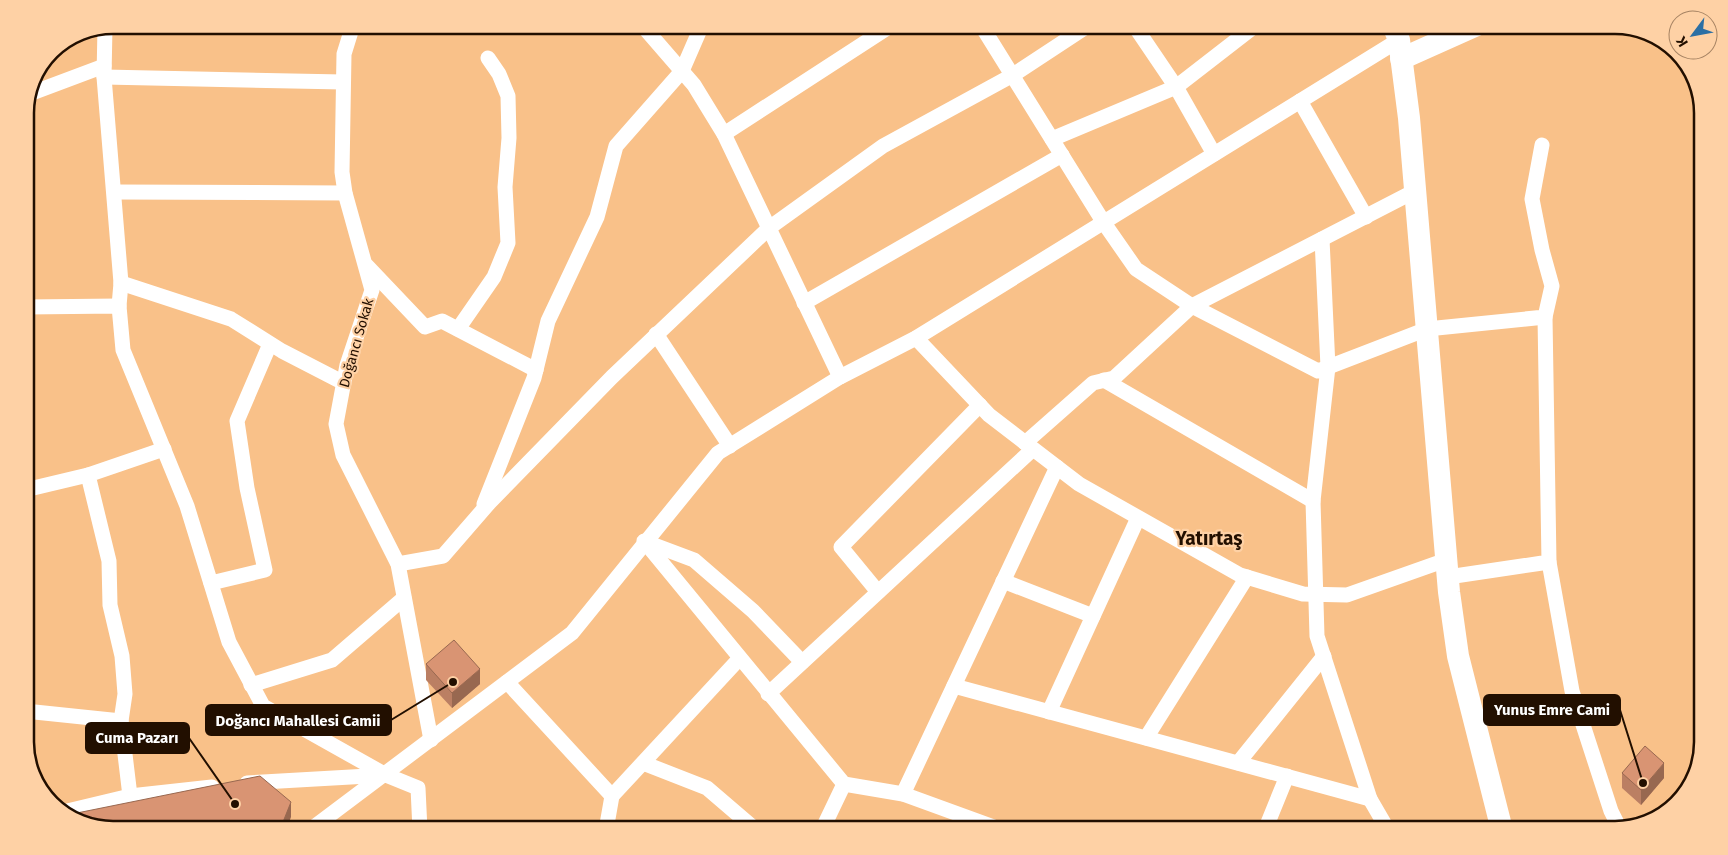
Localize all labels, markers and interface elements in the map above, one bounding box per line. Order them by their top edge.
north arrow [1668,10,1718,60]
text: K [1672,32,1692,50]
street label: Doğancı Sokak [336,296,378,390]
district label: Yatırtaş [1175,527,1242,550]
callout: Yunus Emre Cami [1484,695,1620,725]
text: Yunus Emre Cami [1493,701,1610,719]
callout: Doğancı Mahallesi Camii [206,705,391,735]
text: Doğancı Mahallesi Camii [215,712,381,730]
callout: Cuma Pazarı [86,723,189,753]
text: Cuma Pazarı [96,729,178,747]

